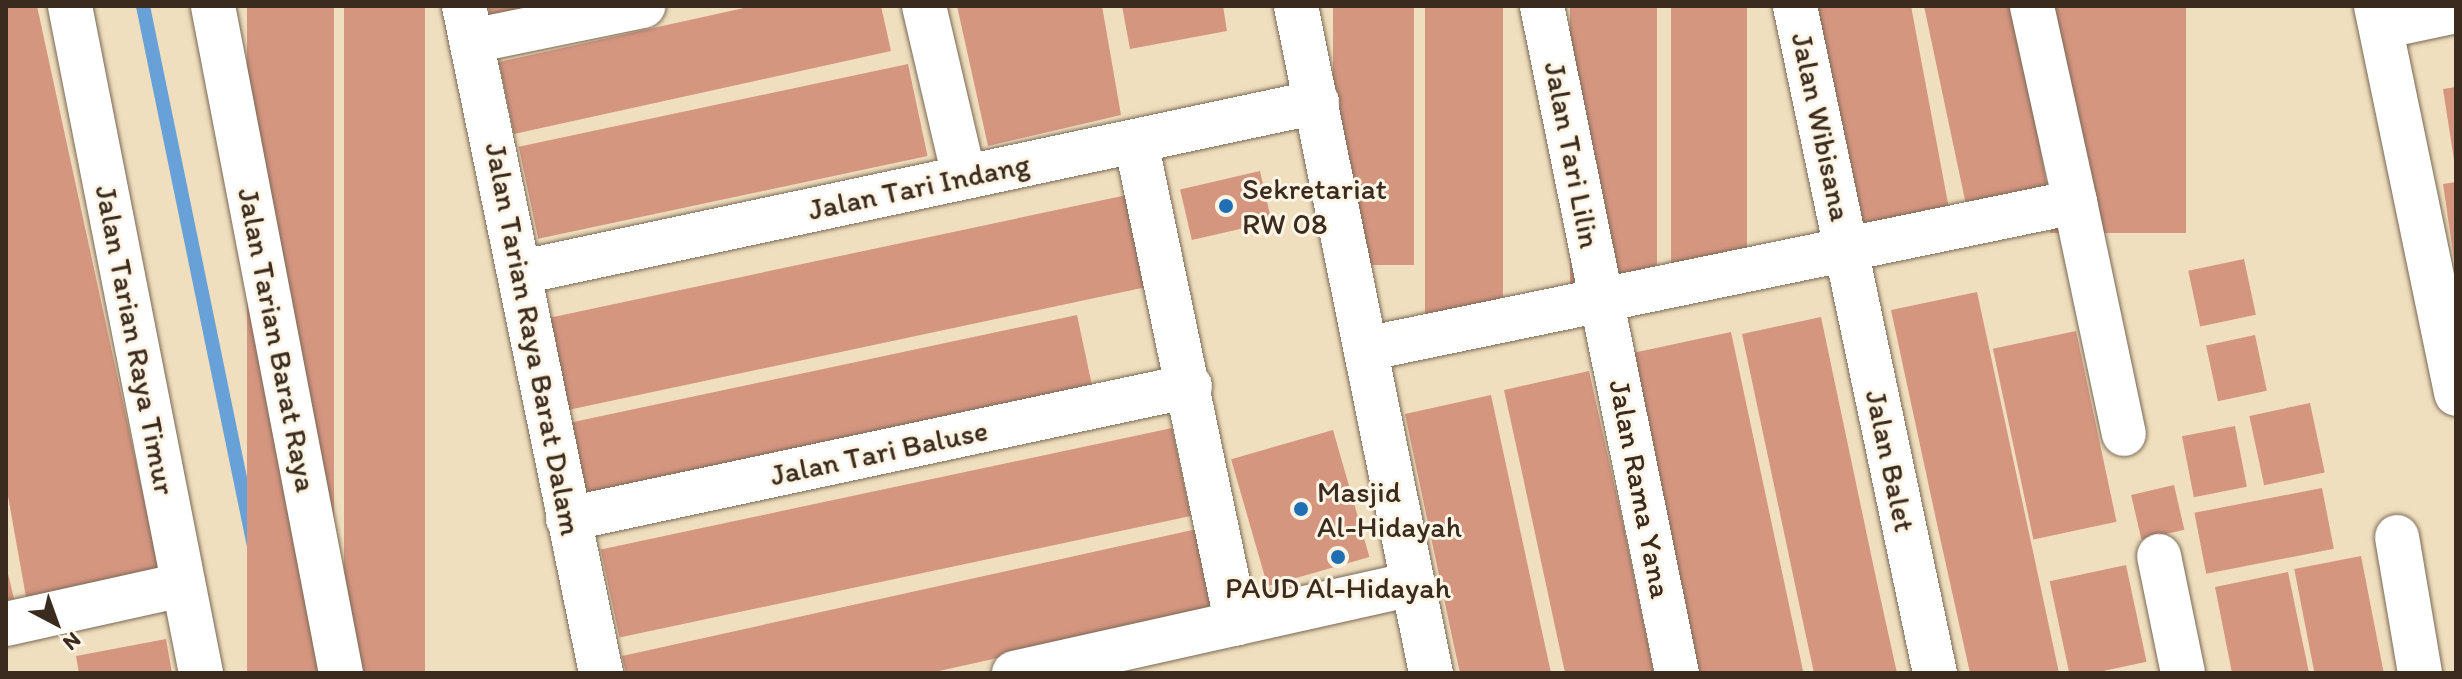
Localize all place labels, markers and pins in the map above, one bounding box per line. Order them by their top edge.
place label: Sekretariat RW 08 [1242,171,1387,242]
marker: Sekretariat RW 08 [1217,197,1235,215]
place label: Masjid Al-Hidayah [1317,474,1462,544]
marker: Masjid Al-Hidayah [1292,500,1310,518]
marker: PAUD Al-Hidayah [1329,548,1347,566]
place label: PAUD Al-Hidayah [1225,570,1451,606]

